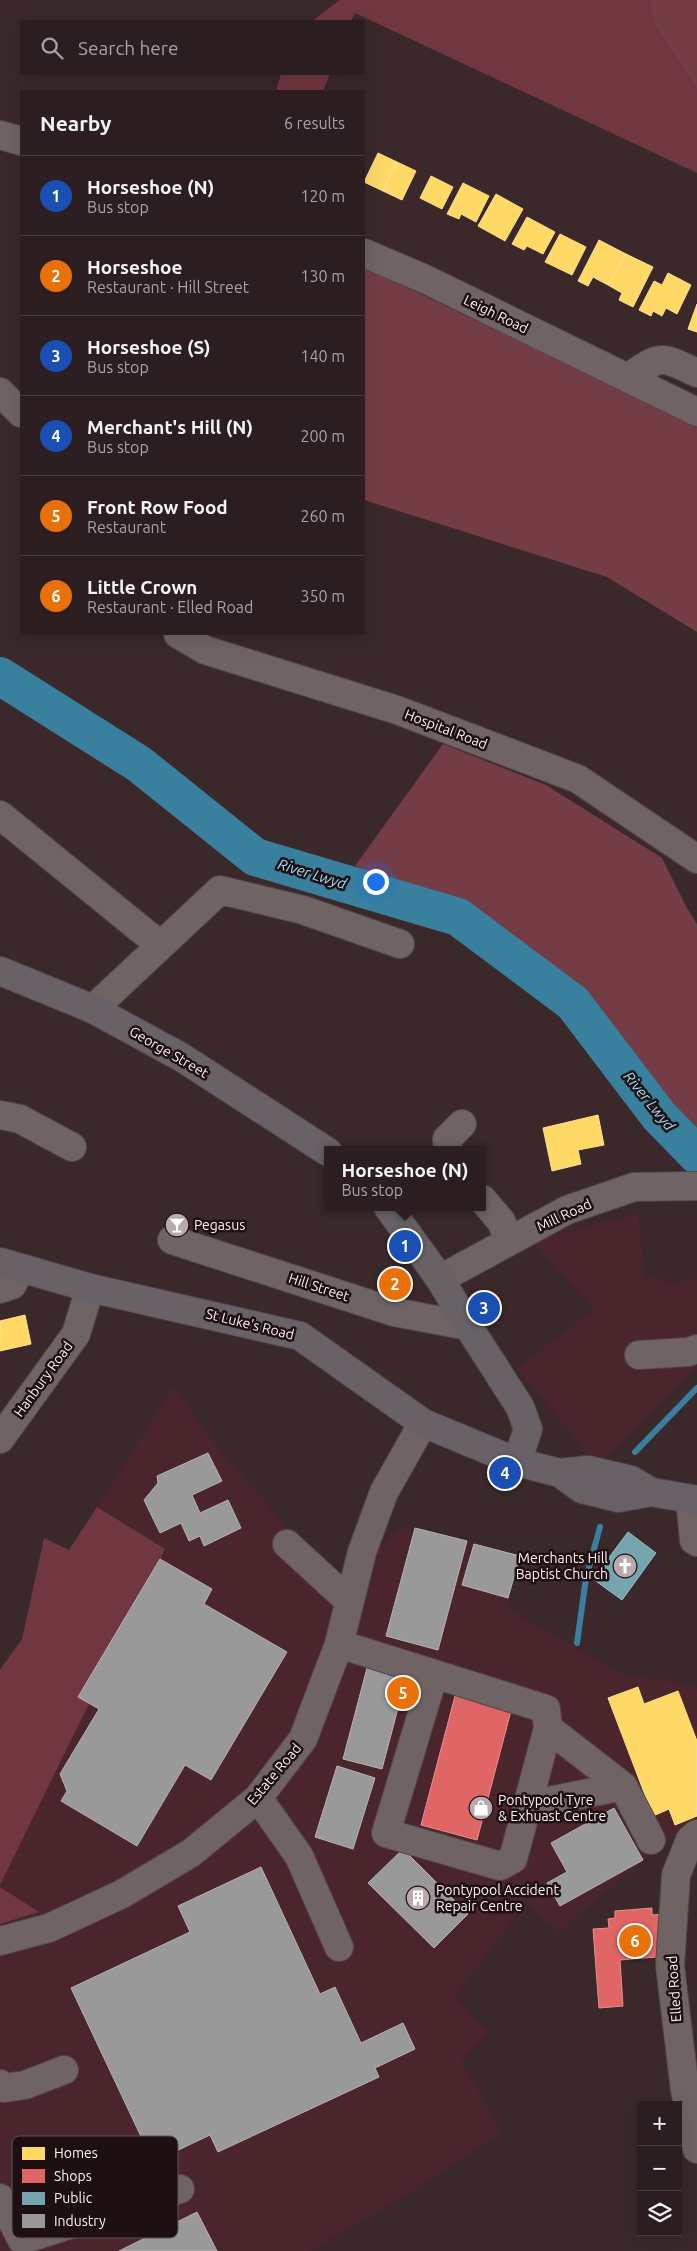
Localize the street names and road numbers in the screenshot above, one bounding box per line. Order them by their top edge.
street label: Leigh Road [461,292,531,336]
street label: Hospital Road [402,706,490,752]
street label: George Street [127,1023,212,1081]
street label: Mill Road [534,1195,594,1235]
street label: Hill Street [287,1270,352,1304]
street label: St Luke's Road [204,1305,296,1343]
street label: Hanbury Road [10,1338,76,1420]
street label: Estate Road [244,1740,304,1808]
street label: Elled Road [664,1955,684,2023]

